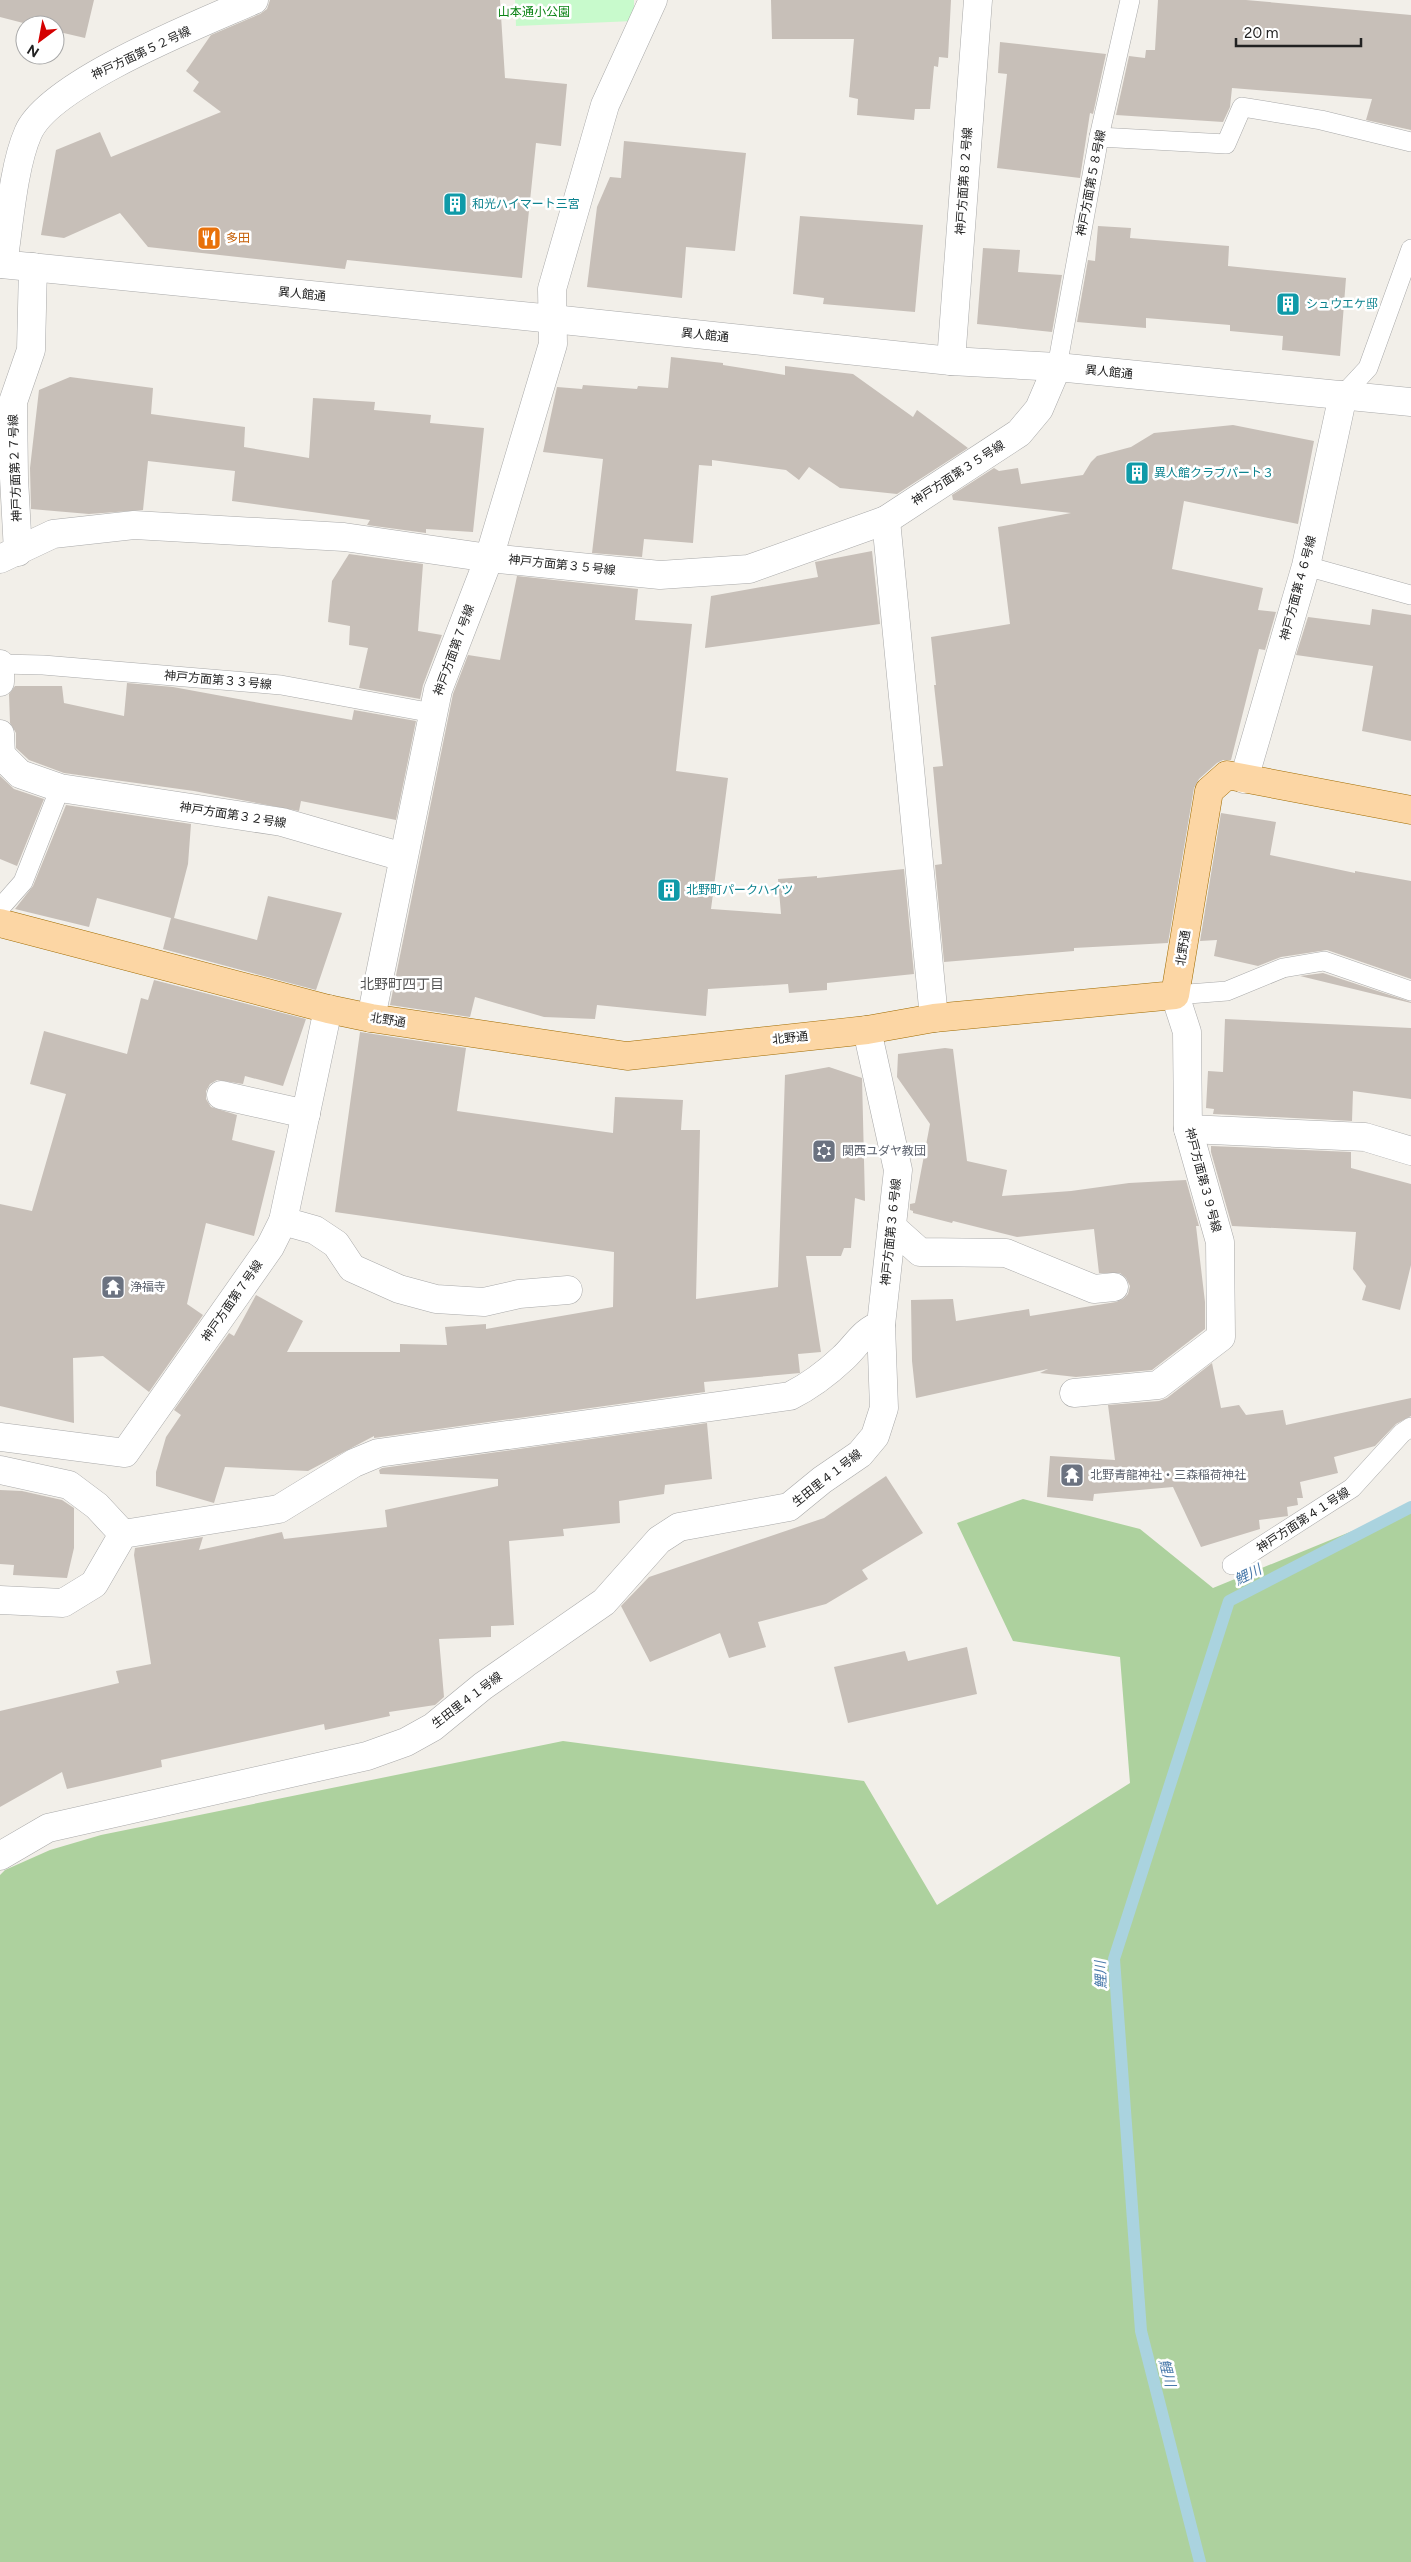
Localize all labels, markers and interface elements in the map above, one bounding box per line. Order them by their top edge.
park label: 山本通小公園 [498,5,570,19]
north arrow [15,15,65,65]
scale bar [1236,15,1361,47]
street label: 神戸方面第５２号線 [89,24,193,82]
text: 20 m [1244,24,1278,42]
text: N [24,41,42,61]
street label: 神戸方面第８２号線 [953,127,975,235]
street label: 神戸方面第５８号線 [1074,129,1108,237]
building icon: 和光ハイマート三宮 [442,191,468,217]
place label: 和光ハイマート三宮 [472,197,580,211]
restaurant icon: 多田 [196,225,222,251]
place label: 多田 [226,231,250,245]
street label: 異人館通 [277,285,327,303]
building icon: シュウエケ邸 [1275,291,1301,317]
place label: シュウエケ邸 [1306,297,1378,311]
street label: 異人館通 [680,326,730,344]
street label: 異人館通 [1084,363,1134,381]
street label: 神戸方面第２７号線 [6,414,24,522]
street label: 神戸方面第３５号線 [909,438,1007,508]
building icon: 異人館クラブパート３ [1124,460,1150,486]
place label: 異人館クラブパート３ [1154,466,1274,480]
street label: 神戸方面第４６号線 [1277,534,1319,642]
street label: 神戸方面第３５号線 [508,552,616,578]
street label: 神戸方面第７号線 [431,602,477,698]
street label: 神戸方面第３３号線 [164,668,272,692]
street label: 神戸方面第３２号線 [179,800,287,830]
building icon: 北野町パークハイツ [656,877,682,903]
place label: 北野町パークハイツ [686,883,793,897]
street label: 北野通 [1173,929,1193,967]
district label: 北野町四丁目 [360,976,444,993]
street label: 北野通 [369,1010,407,1030]
street label: 北野通 [771,1029,809,1047]
street label: 神戸方面第３９号線 [1182,1126,1224,1234]
synagogue icon: 関西ユダヤ教団 [811,1138,837,1164]
place label: 関西ユダヤ教団 [842,1144,926,1158]
street label: 神戸方面第３６号線 [878,1178,904,1286]
street label: 神戸方面第７号線 [199,1258,265,1344]
temple icon: 浄福寺 [100,1274,126,1300]
place label: 浄福寺 [130,1280,166,1294]
street label: 生田里４１号線 [790,1447,864,1509]
temple icon: 北野青龍神社・三森稲荷神社 [1059,1462,1085,1488]
place label: 北野青龍神社・三森稲荷神社 [1090,1468,1246,1482]
street label: 神戸方面第４１号線 [1254,1485,1352,1555]
water label: 鯉川 [1232,1560,1266,1589]
street label: 生田里４１号線 [429,1669,505,1731]
water label: 鯉川 [1092,1959,1110,1989]
water label: 鯉川 [1155,2357,1179,2391]

